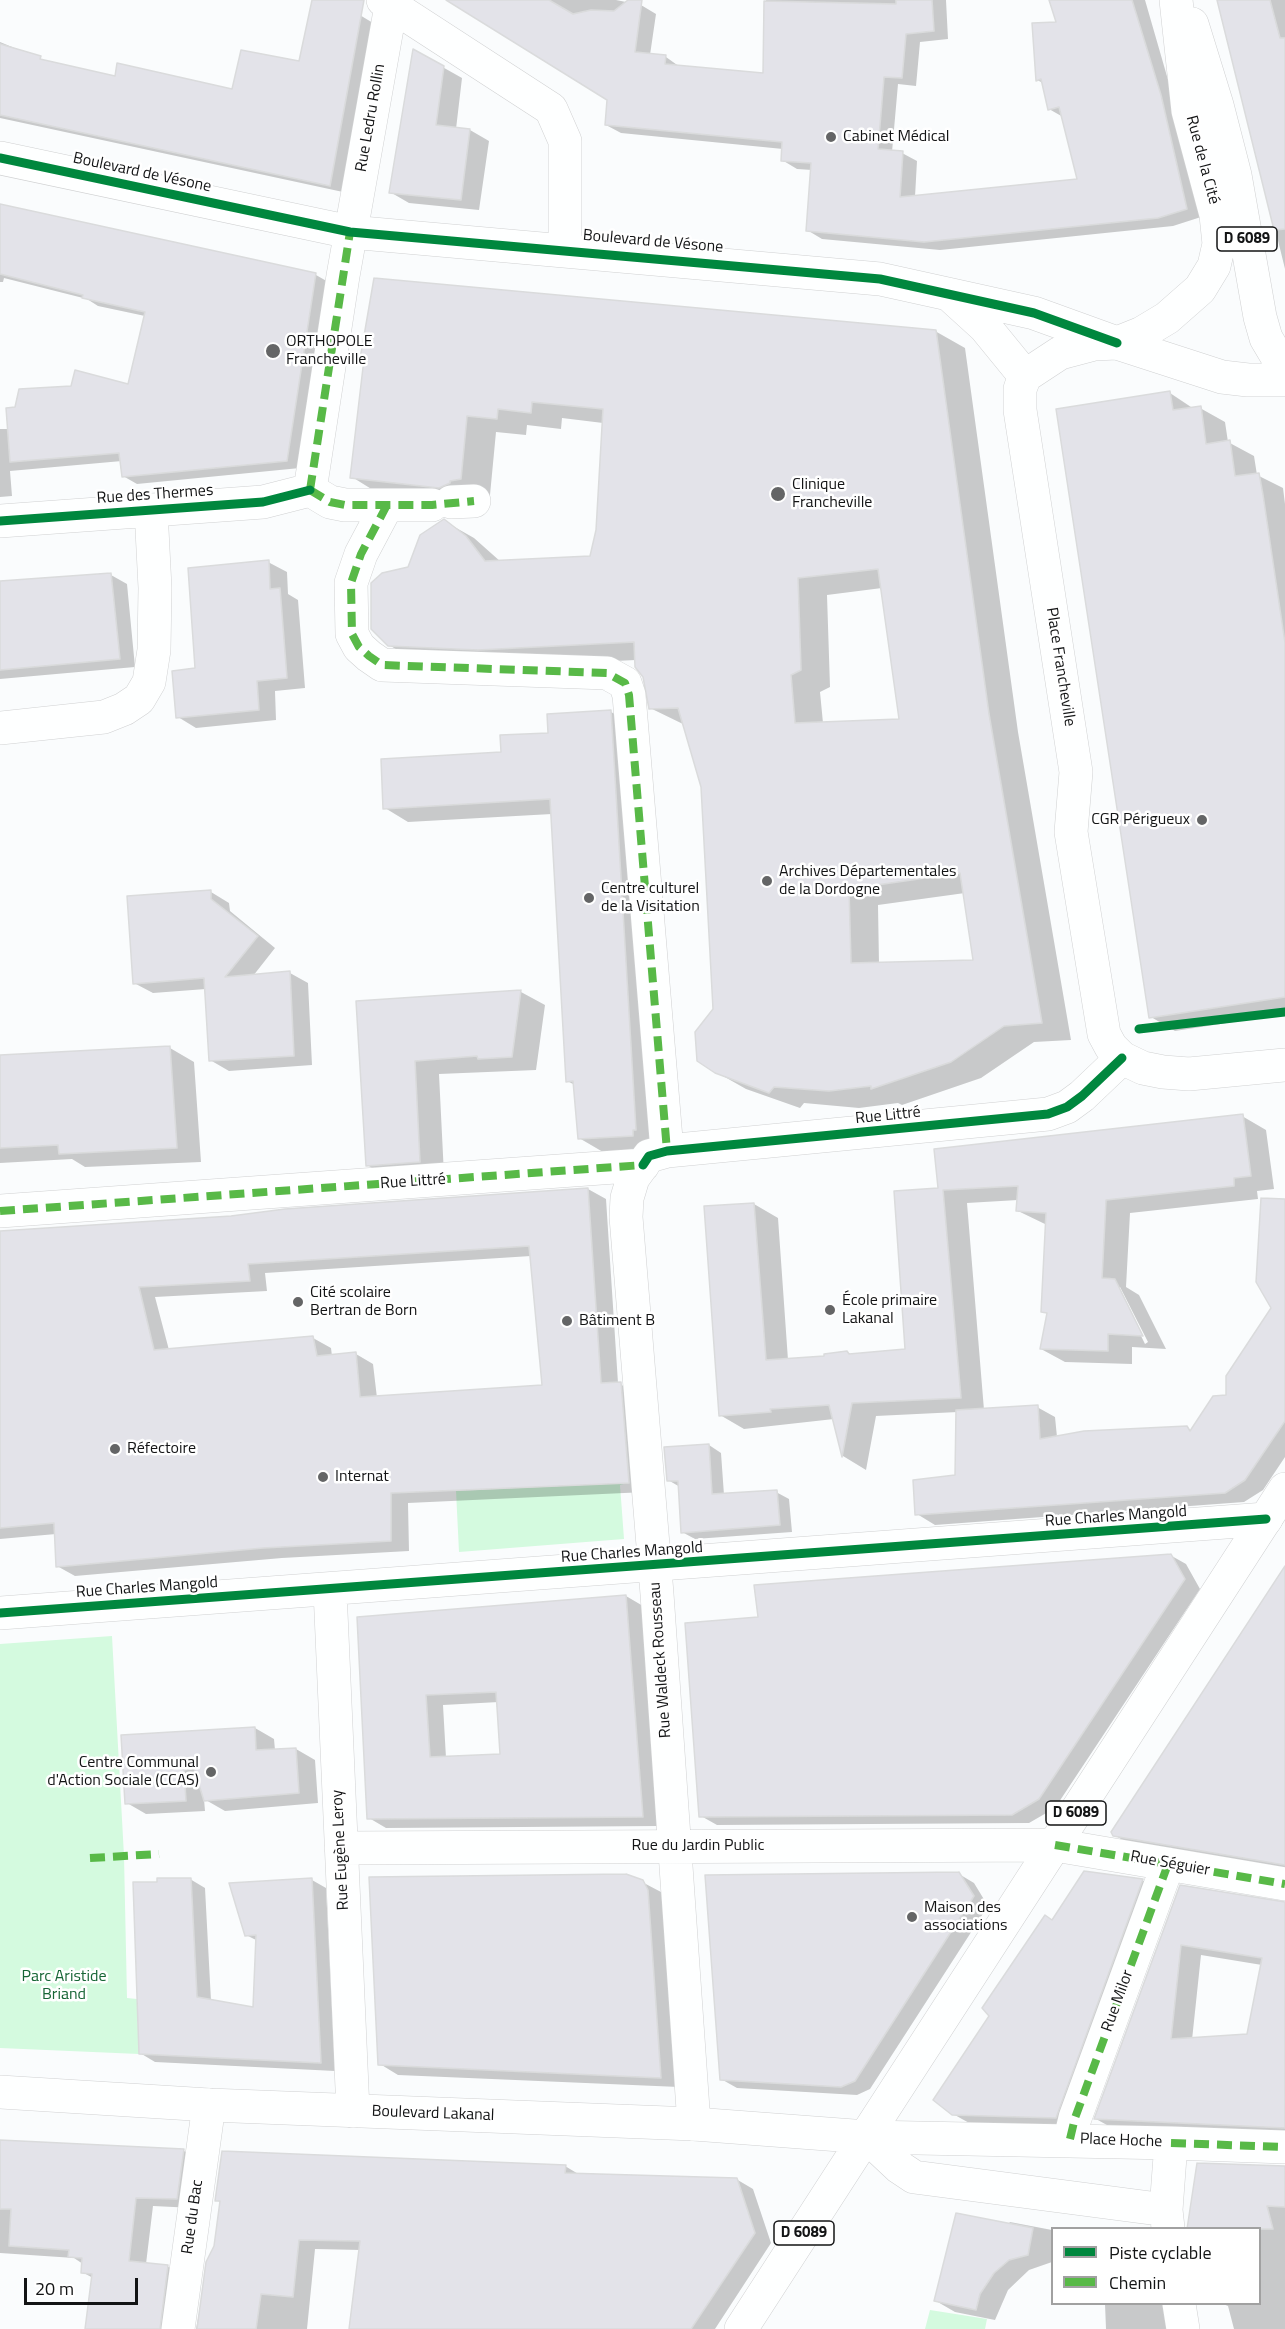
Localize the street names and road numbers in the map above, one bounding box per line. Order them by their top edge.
street label: Rue Ledru Rollin [352,63,390,173]
street label: Rue de la Cité [1181,114,1223,206]
street label: Boulevard de Vésone [71,149,213,197]
street label: Boulevard de Vésone [582,226,724,258]
road number: D 6089 [1217,227,1277,251]
street label: Rue des Thermes [96,481,214,509]
street label: Place Francheville [1041,606,1079,728]
street label: Rue Littré [854,1103,922,1129]
street label: Rue Littré [380,1170,446,1194]
street label: Rue Charles Mangold [1044,1502,1188,1532]
street label: Rue Charles Mangold [560,1538,704,1568]
street label: Rue Charles Mangold [75,1573,219,1603]
street label: Rue Waldeck Rousseau [646,1581,676,1739]
street label: Rue Eugène Leroy [328,1789,354,1911]
road number: D 6089 [1046,1801,1106,1825]
street label: Rue du Jardin Public [631,1836,765,1856]
street label: Rue Séguier [1129,1848,1211,1880]
street label: Rue Milor [1098,1967,1138,2035]
street label: Boulevard Lakanal [371,2102,495,2126]
street label: Place Hoche [1079,2130,1163,2152]
street label: Rue du Bac [178,2178,208,2256]
road number: D 6089 [774,2221,834,2245]

